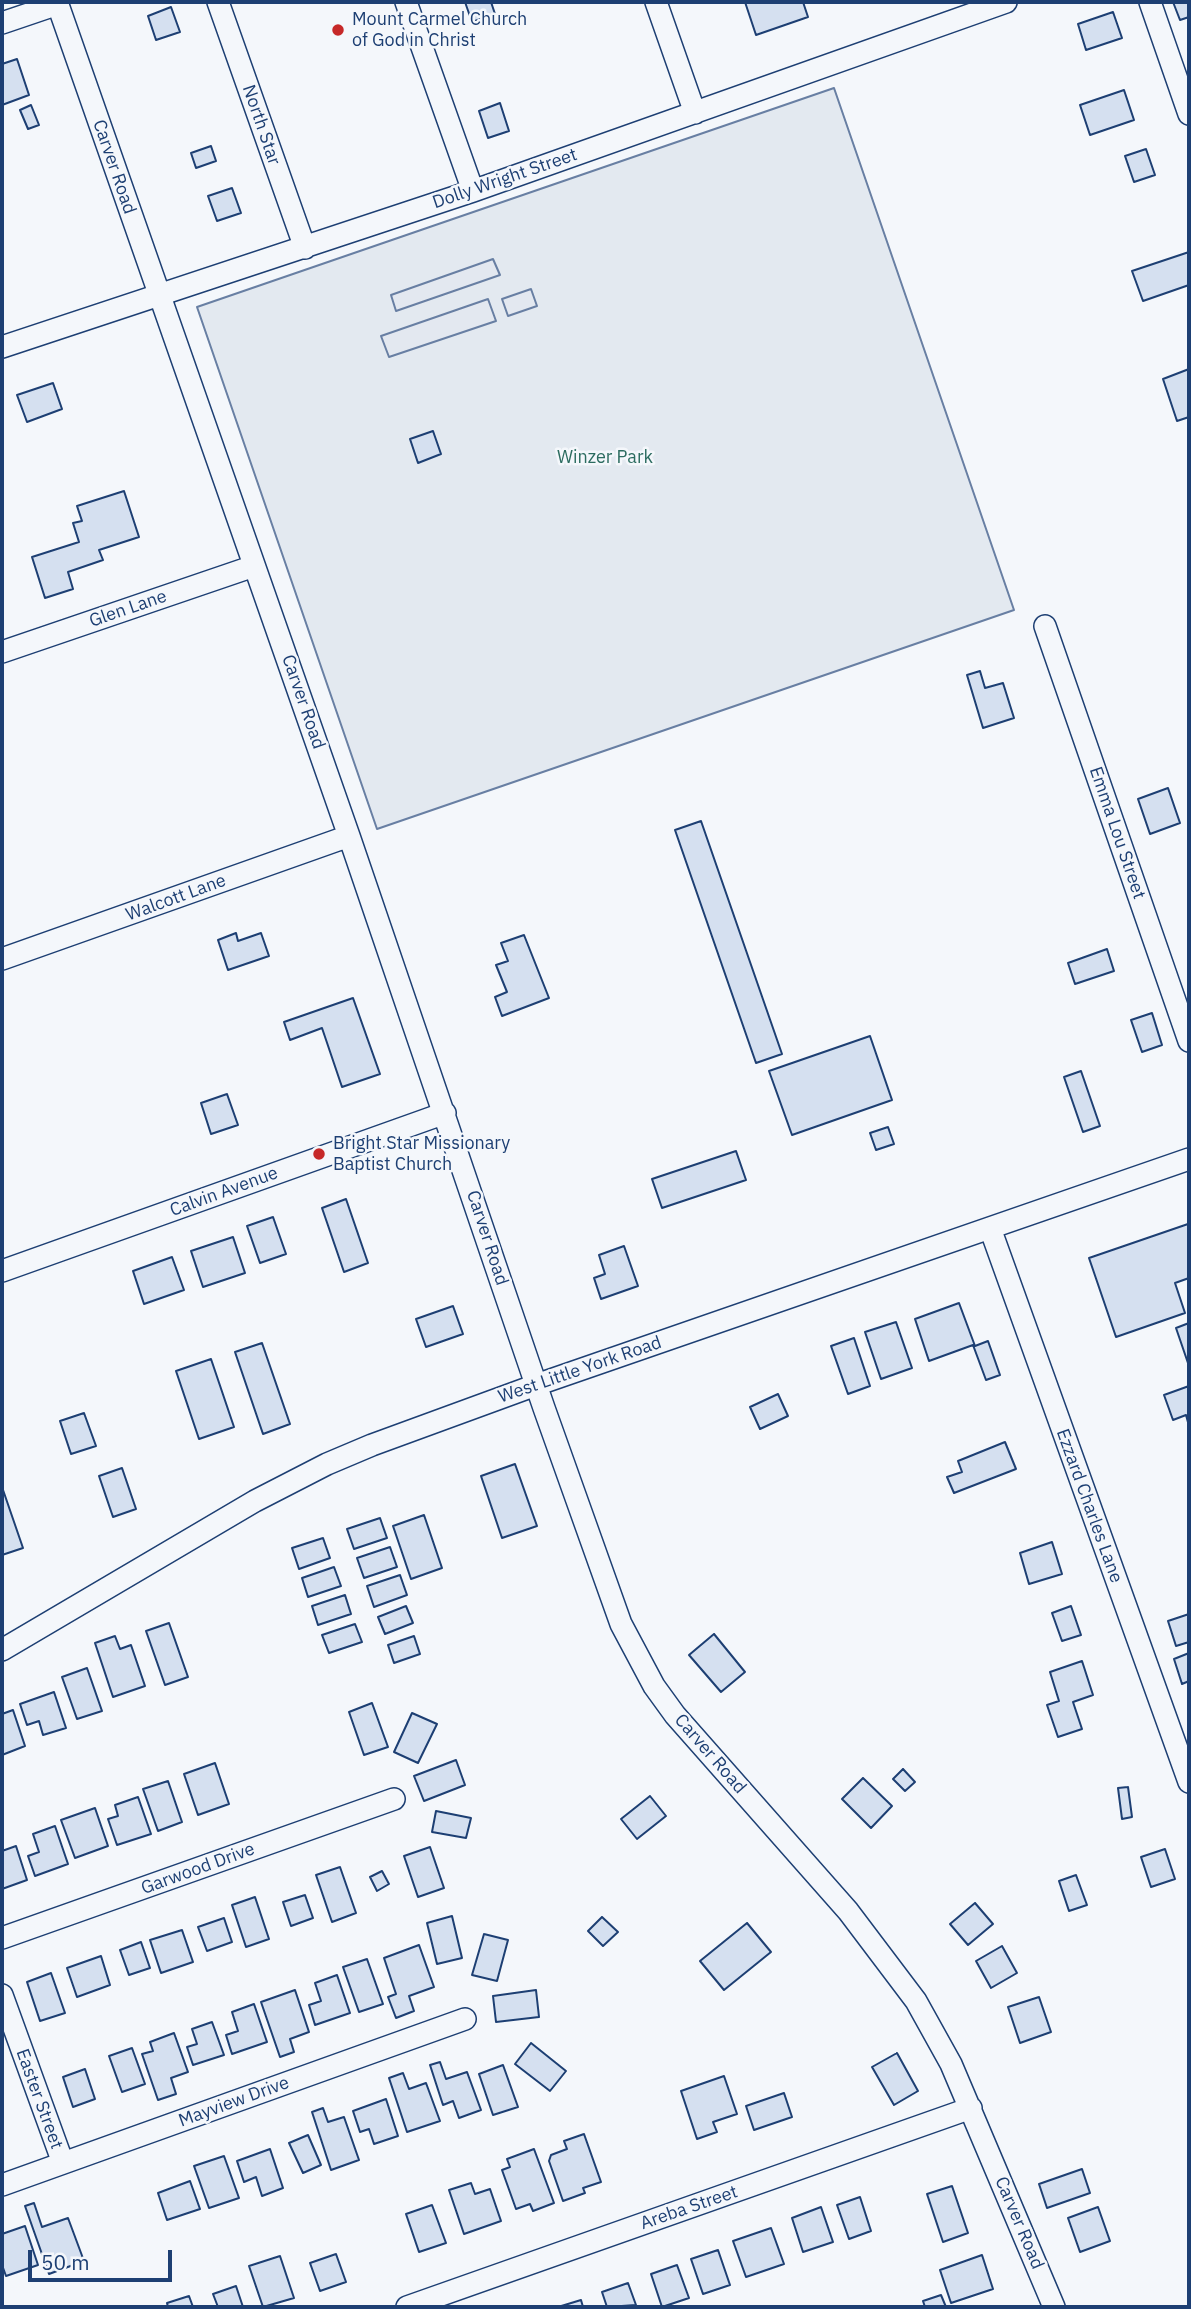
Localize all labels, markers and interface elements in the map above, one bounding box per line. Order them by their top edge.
place label: Mount Carmel Church of God in Christ [352,9,527,52]
marker: Mount Carmel Church of God in Christ [330,22,346,38]
street label: North Star [237,82,285,168]
street label: Carver Road [88,117,140,217]
street label: Dolly Wright Street [430,144,580,214]
park label: Winzer Park [557,447,653,469]
street label: Glen Lane [86,586,170,632]
street label: Carver Road [277,652,329,752]
street label: Emma Lou Street [1084,764,1150,902]
street label: Walcott Lane [123,870,229,926]
place label: Bright Star Missionary Baptist Church [333,1133,510,1176]
marker: Bright Star Missionary Baptist Church [311,1146,327,1162]
street label: Calvin Avenue [167,1162,281,1222]
street label: Carver Road [462,1188,512,1288]
street label: West Little York Road [495,1332,665,1408]
street label: Ezzard Charles Lane [1051,1426,1127,1586]
street label: Carver Road [670,1710,750,1798]
street label: Garwood Drive [138,1838,258,1900]
street label: Easter Street [11,2046,67,2152]
street label: Mayview Drive [176,2072,292,2132]
street label: Carver Road [990,2173,1048,2273]
street label: Areba Street [637,2181,741,2235]
scale bar [32,2236,175,2280]
text: 50 m [41,2248,90,2276]

